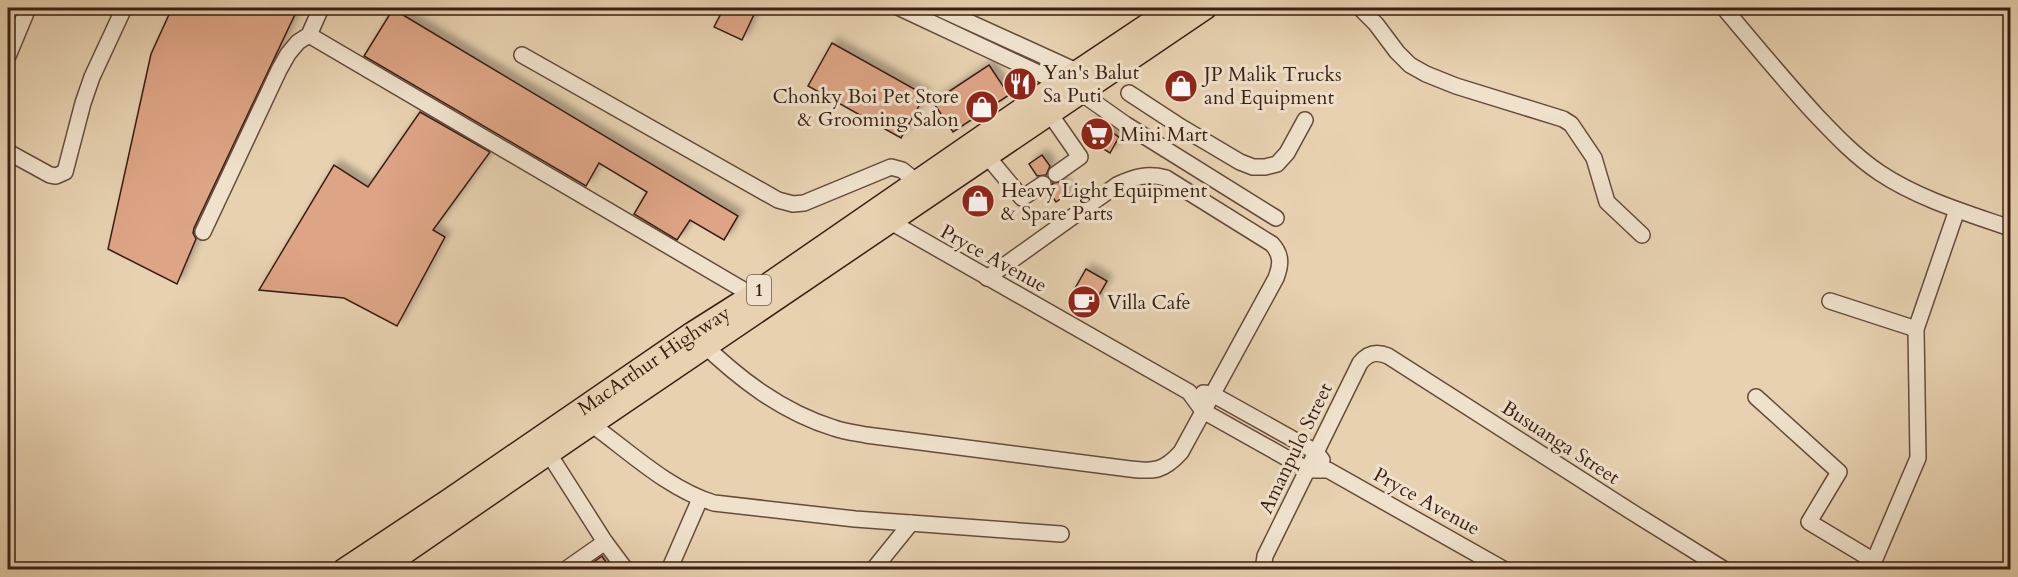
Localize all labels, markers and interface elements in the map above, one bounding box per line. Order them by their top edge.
place label: Yan's Balut Sa Puti [1043,59,1140,109]
place label: JP Malik Trucks and Equipment [1201,61,1342,111]
restaurant icon: Yan's Balut Sa Puti [1002,66,1038,102]
shop icon: JP Malik Trucks and Equipment [1163,68,1199,104]
place label: Chonky Boi Pet Store & Grooming Salon [772,83,960,133]
shop icon: Chonky Boi Pet Store & Grooming Salon [964,89,1000,125]
supermarket icon: Mini Mart [1079,116,1115,152]
place label: Mini Mart [1120,121,1209,148]
place label: Heavy Light Equipment & Spare Parts [1001,177,1208,227]
shop icon: Heavy Light Equipment & Spare Parts [960,183,996,219]
street label: Pryce Avenue [936,218,1052,299]
road number: 1 [747,275,771,305]
cafe icon: Villa Cafe [1066,284,1102,320]
place label: Villa Cafe [1107,289,1191,316]
street label: MacArthur Highway [572,299,736,422]
street label: Amanpulo Street [1252,378,1339,518]
street label: Busuanga Street [1497,394,1626,491]
street label: Pryce Avenue [1369,461,1485,542]

